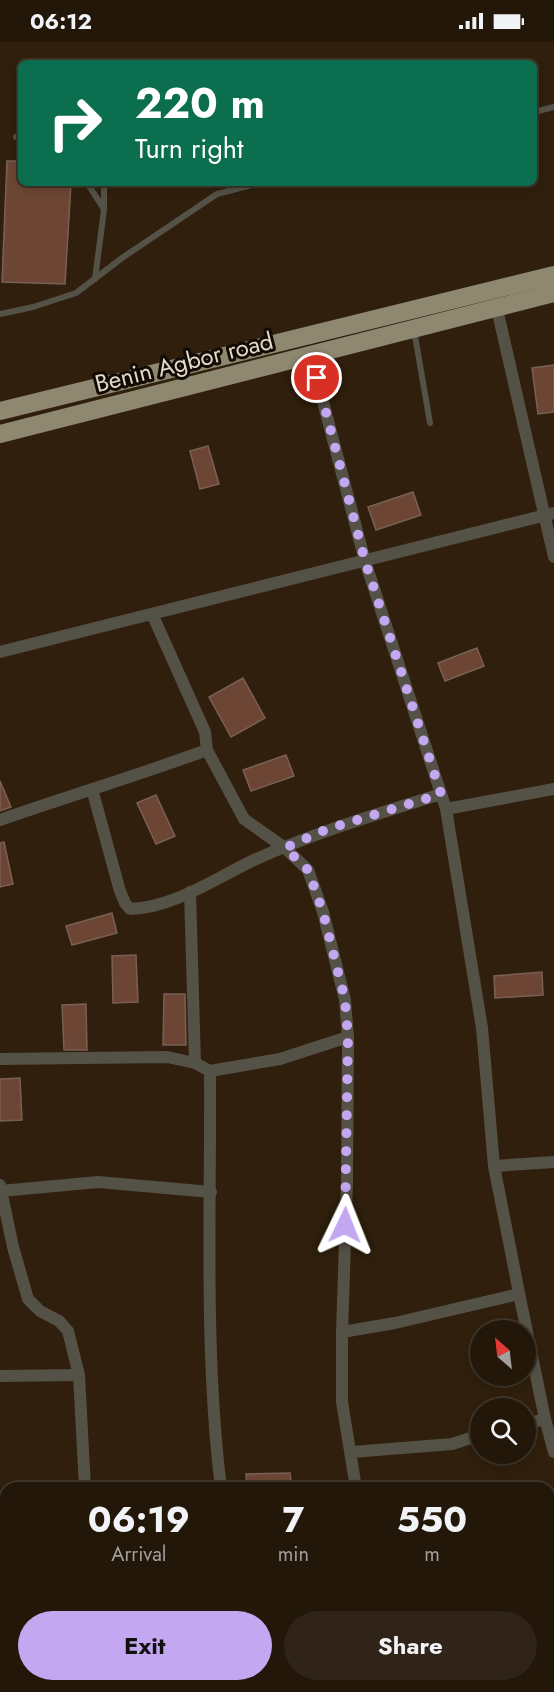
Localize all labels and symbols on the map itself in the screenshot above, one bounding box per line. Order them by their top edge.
street label: Benin Agbor road [91,323,277,401]
pin [291,352,342,403]
position arrow [313,1193,377,1257]
north arrow [470,1320,536,1386]

